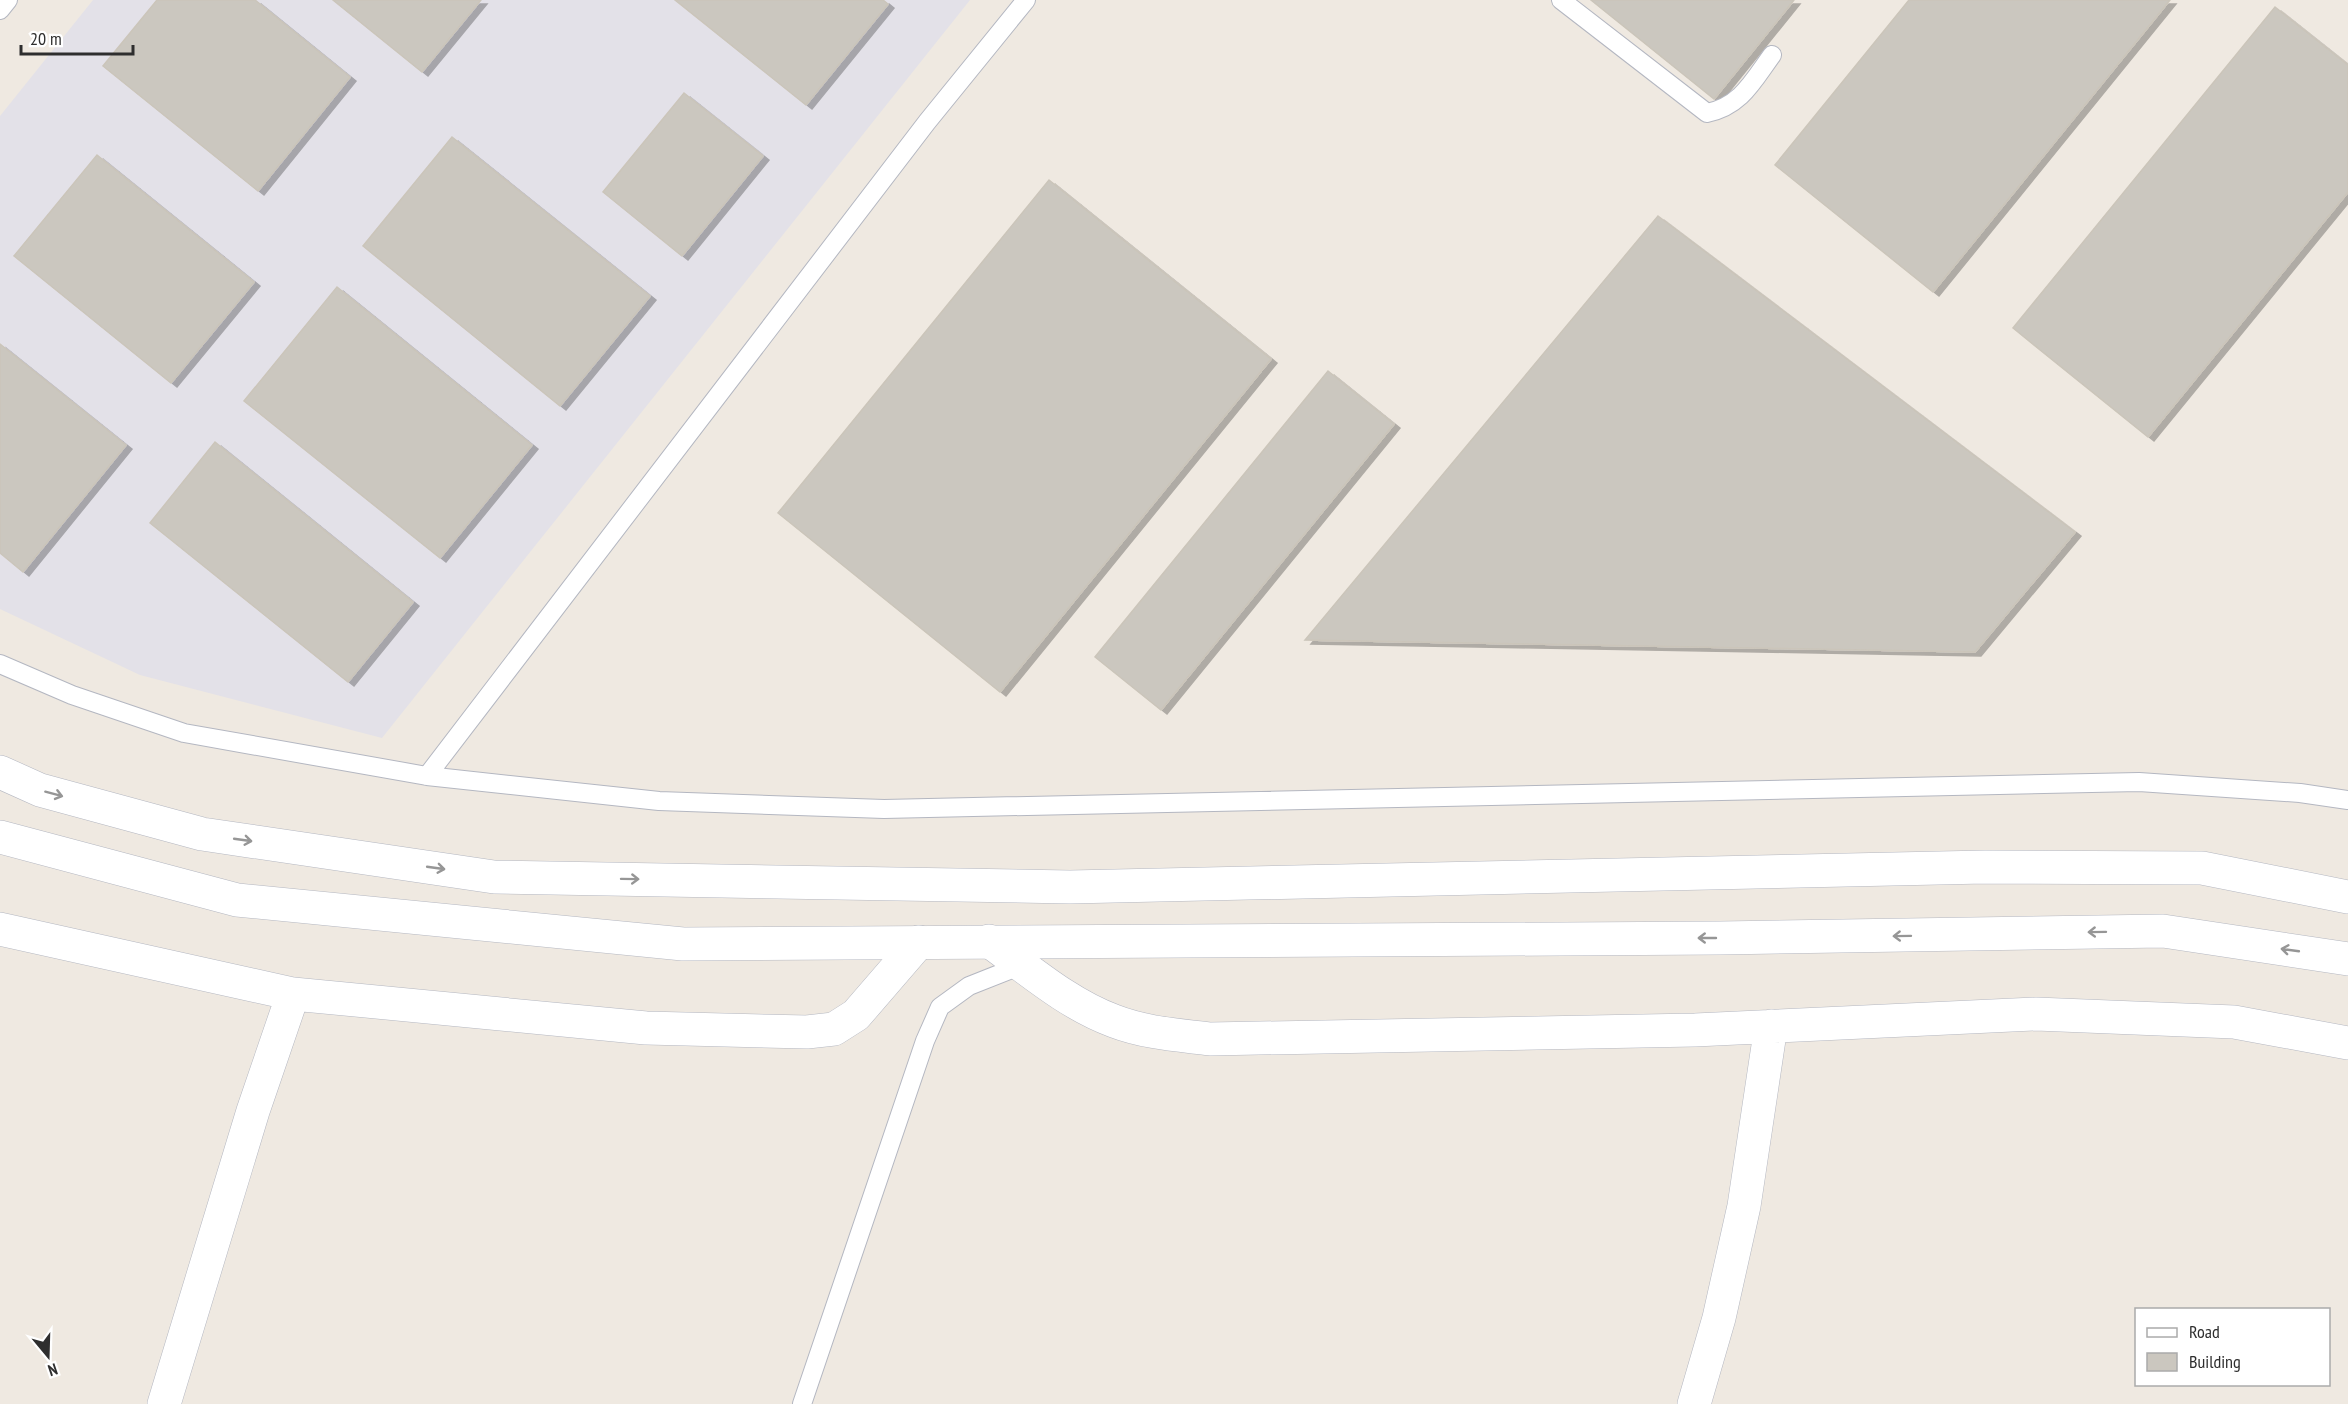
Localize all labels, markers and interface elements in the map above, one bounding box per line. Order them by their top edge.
scale bar [21,18,134,56]
text: 20 m [30,27,62,50]
one-way arrow [44,789,63,800]
one-way arrow [233,835,252,846]
one-way arrow [426,863,445,874]
one-way arrow [620,873,640,885]
one-way arrow [2087,927,2107,938]
one-way arrow [1892,930,1912,941]
one-way arrow [1697,932,1717,944]
one-way arrow [2281,945,2301,956]
legend [2135,1308,2330,1386]
text: Road [2189,1320,2220,1343]
north arrow [18,1326,78,1386]
text: Building [2189,1350,2241,1373]
text: N [46,1359,60,1381]

